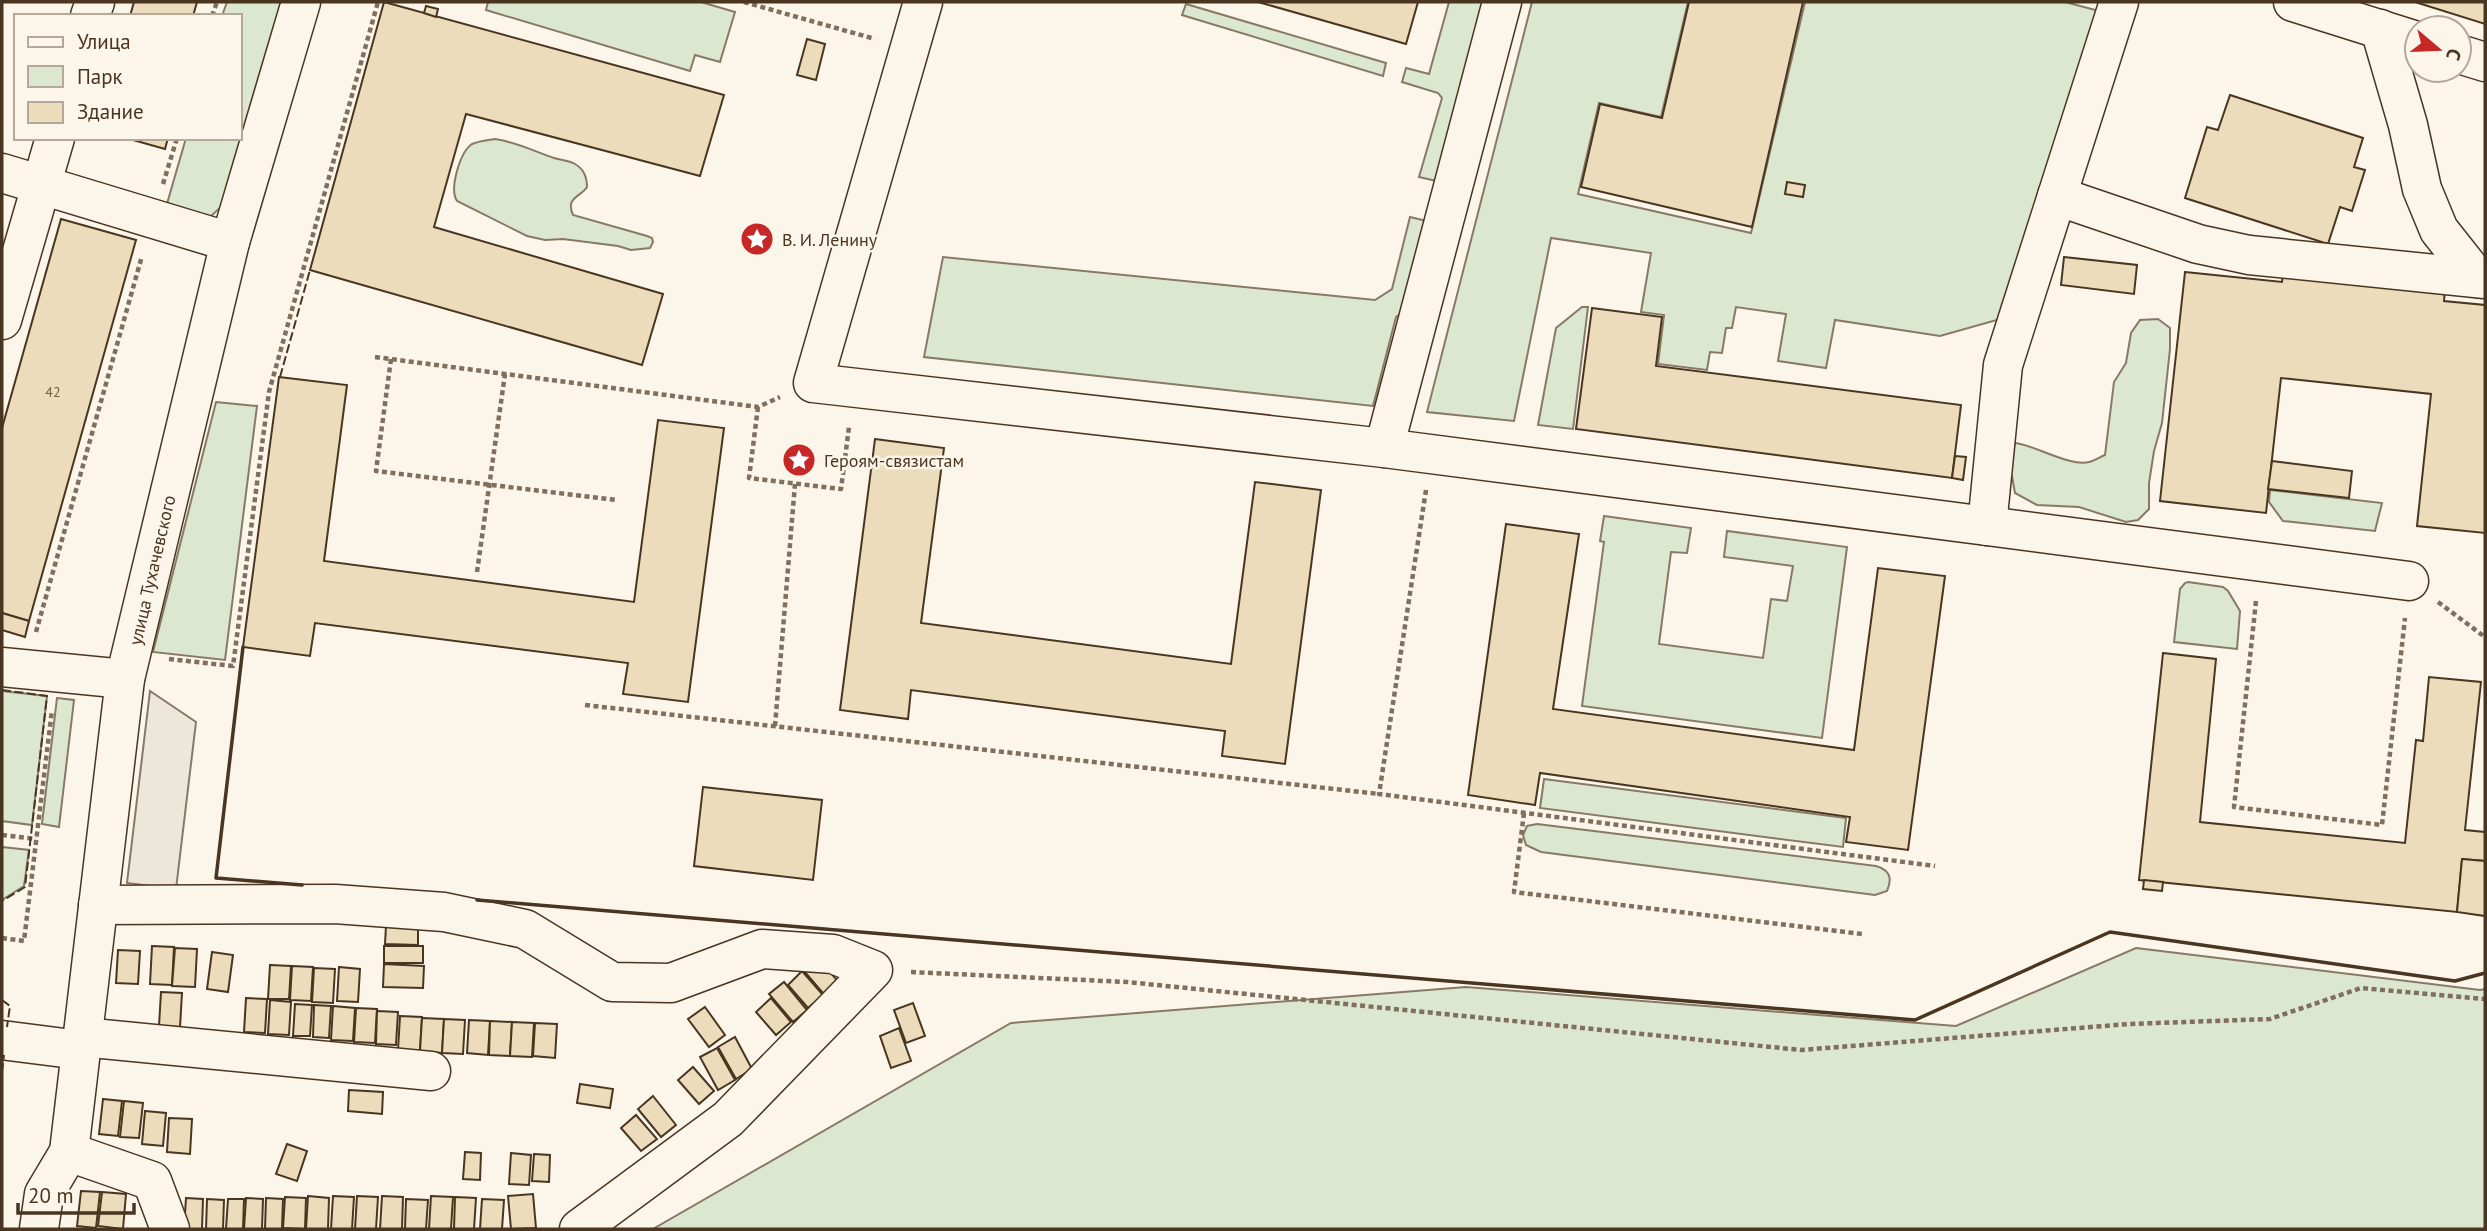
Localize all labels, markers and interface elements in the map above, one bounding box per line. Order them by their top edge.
legend [14,14,242,140]
north arrow [2403,14,2473,84]
text: Улица [77,28,131,55]
text: С [2441,46,2467,64]
text: Парк [77,63,123,90]
text: Здание [77,98,144,125]
place icon: В. И. Ленину [738,220,776,258]
place label: В. И. Ленину [782,228,878,251]
house number: 42 [45,383,61,401]
place icon: Героям-связистам [780,441,818,479]
place label: Героям-связистам [824,449,964,472]
street label: улица Тухачевского [124,493,180,647]
scale bar [18,1172,133,1216]
text: 20 m [28,1182,74,1209]

